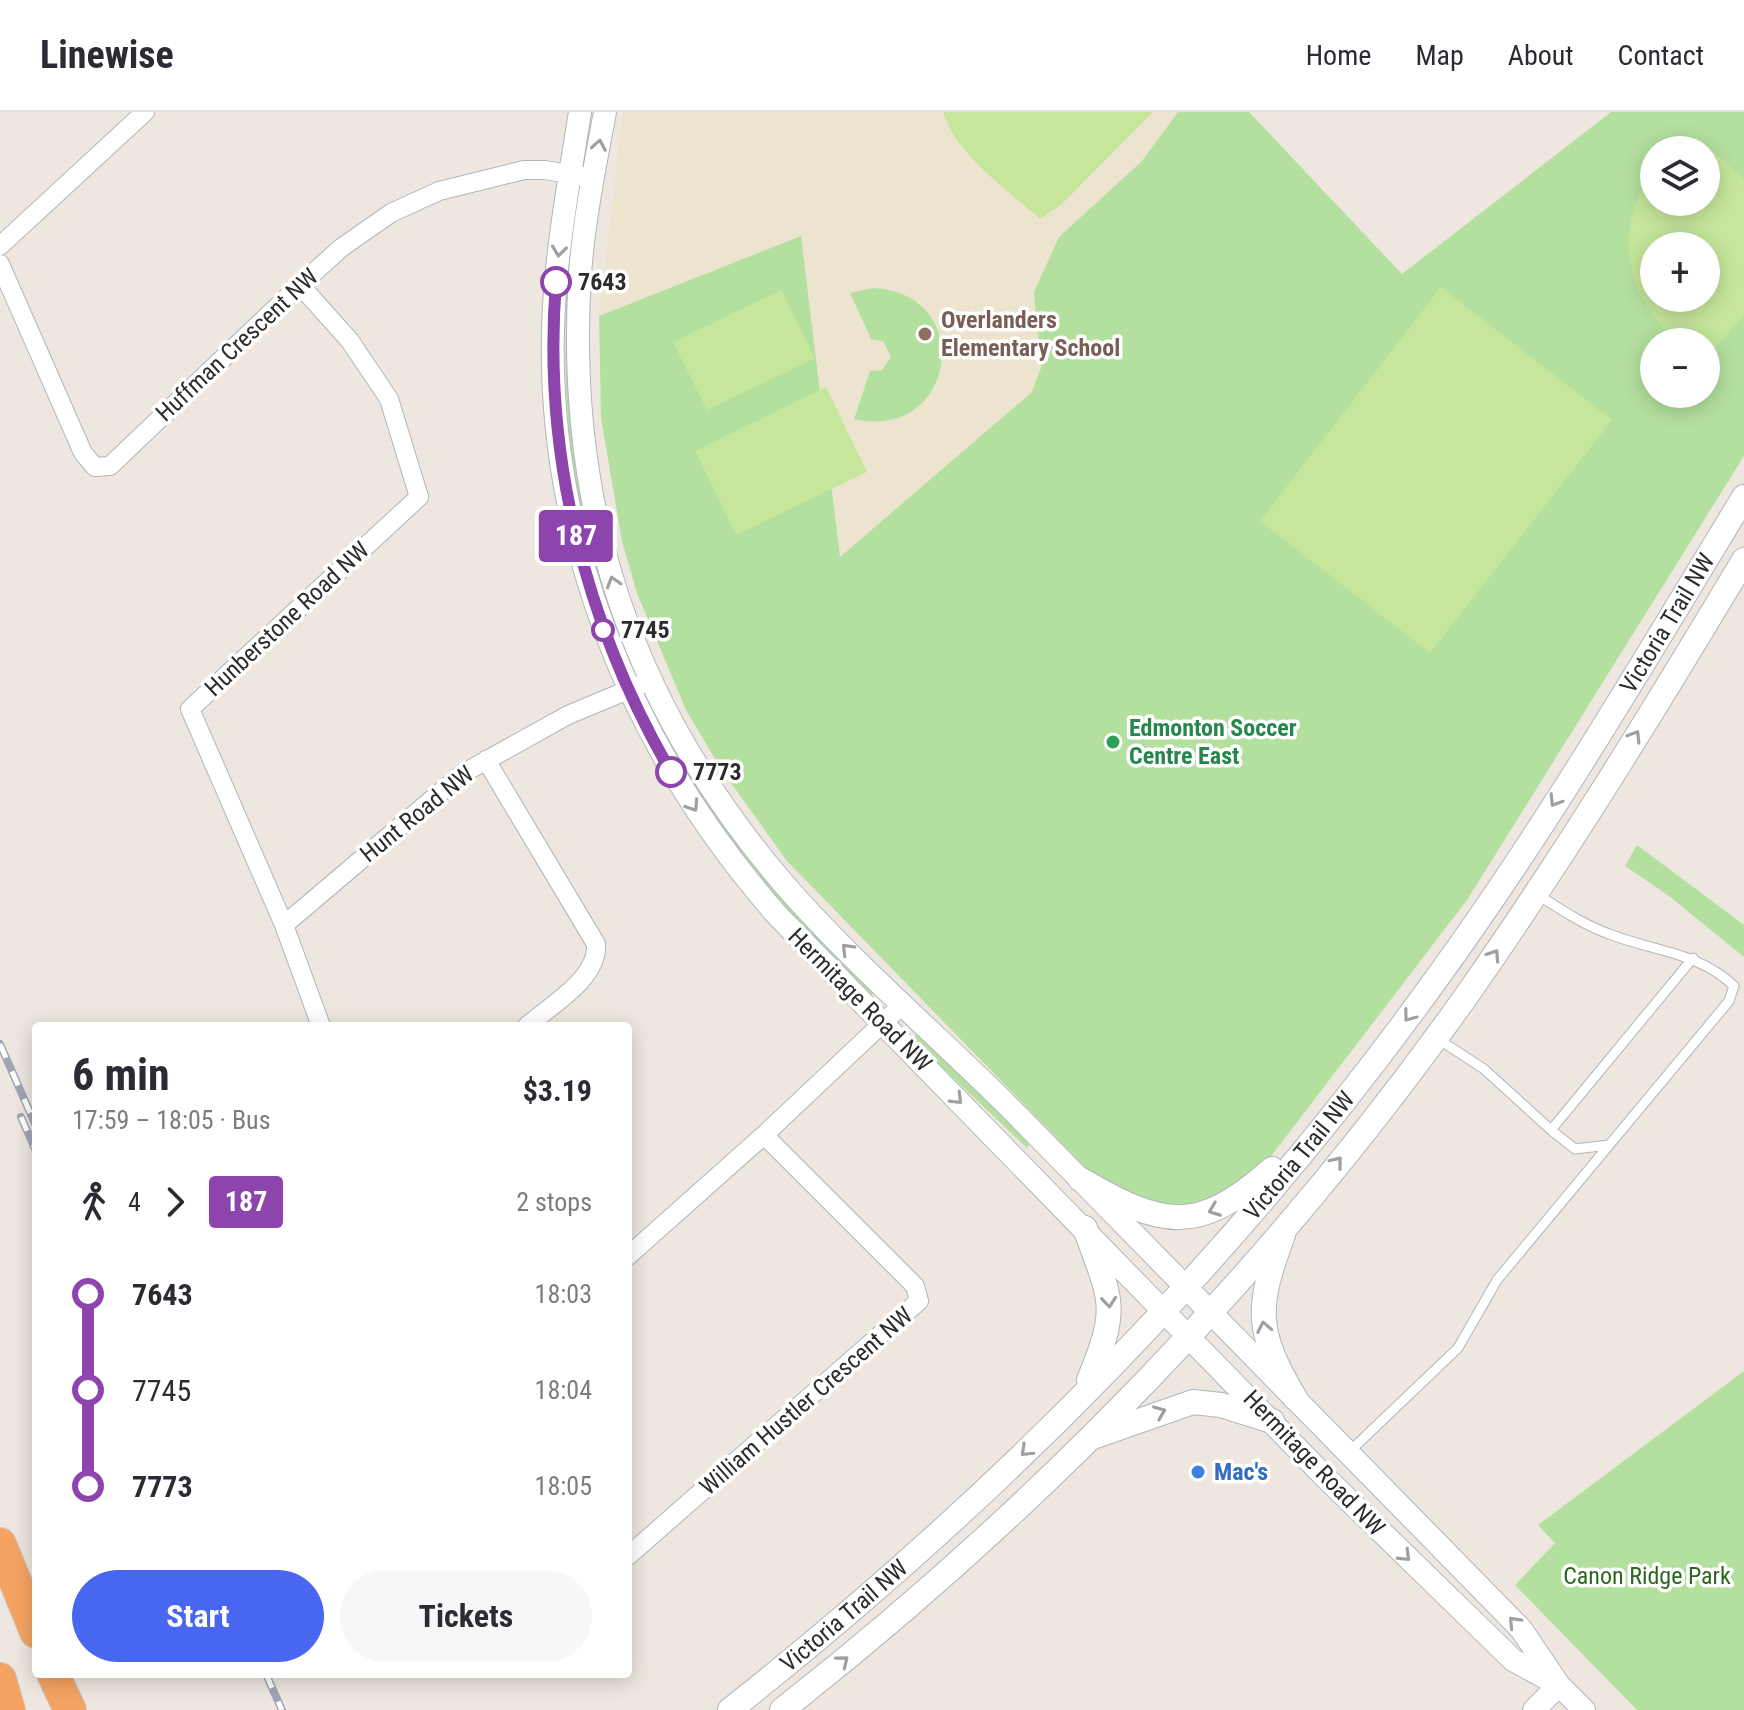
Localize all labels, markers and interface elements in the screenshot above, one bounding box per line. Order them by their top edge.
text: Linewise [40,33,174,77]
text: Home [1306,39,1371,72]
text: Map [1415,39,1464,72]
text: About [1508,39,1574,72]
text: Contact [1618,39,1704,72]
map controls [1640,136,1720,408]
button: layers [1640,136,1720,216]
one-way arrow [589,138,606,152]
button: + [1640,232,1720,312]
one-way arrow [551,244,568,258]
street label: Huffman Crescent NW [150,263,324,427]
marker: 7643 [541,267,571,297]
place label: 7643 [578,268,627,296]
place label: Overlanders Elementary School [941,306,1120,362]
marker: Overlanders Elementary School [916,325,934,343]
button: − [1640,328,1720,408]
line badge: 187 [530,510,622,562]
text: 187 [555,519,597,552]
street label: Hunberstone Road NW [199,536,375,702]
street label: Victoria Trail NW [1614,548,1720,698]
one-way arrow [606,576,622,589]
place label: 7745 [621,616,670,644]
marker: 7745 [592,619,614,641]
place label: Edmonton Soccer Centre East [1129,714,1297,770]
one-way arrow [1625,730,1640,745]
marker: Edmonton Soccer Centre East [1104,733,1122,751]
marker: 7773 [656,757,686,787]
place label: 7773 [693,758,742,786]
street label: Hunt Road NW [355,760,479,868]
one-way arrow [1550,793,1565,807]
one-way arrow [683,798,698,812]
street label: Hermitage Road NW [783,923,937,1077]
one-way arrow [843,944,857,959]
one-way arrow [1484,949,1499,963]
one-way arrow [1404,1007,1418,1022]
text: 6 min [72,1049,170,1101]
text: $3.19 [523,1073,592,1108]
street label: Victoria Trail NW [1238,1086,1360,1226]
one-way arrow [948,1089,962,1104]
text: 17:59 – 18:05 · Bus [72,1105,271,1135]
one-way arrow [1327,1157,1342,1171]
icon: walk [72,1180,116,1224]
icon: forward [153,1180,197,1224]
text: 187 [225,1185,267,1218]
text: 4 [128,1187,141,1217]
text: 2 stops [516,1187,592,1217]
one-way arrow [1208,1200,1222,1217]
text: 7643 [132,1277,193,1312]
text: 18:03 [535,1279,592,1309]
one-way arrow [1100,1296,1117,1309]
street label: William Hustler Crescent NW [694,1301,918,1501]
one-way arrow [1257,1320,1274,1333]
text: 7745 [132,1373,191,1408]
text: 18:04 [535,1375,592,1405]
street label: Hermitage Road NW [1238,1385,1390,1541]
one-way arrow [1152,1405,1166,1421]
one-way arrow [1021,1442,1036,1456]
place label: Mac's [1214,1458,1268,1486]
marker: Mac's [1189,1463,1207,1481]
text: 7773 [132,1469,193,1504]
text: 18:05 [535,1471,592,1501]
one-way arrow [1396,1547,1410,1561]
street label: Victoria Trail NW [775,1554,913,1678]
park label: Canon Ridge Park [1563,1562,1731,1590]
button: Start [72,1570,324,1662]
button: Tickets [340,1570,592,1662]
one-way arrow [1508,1617,1523,1631]
one-way arrow [834,1656,848,1671]

